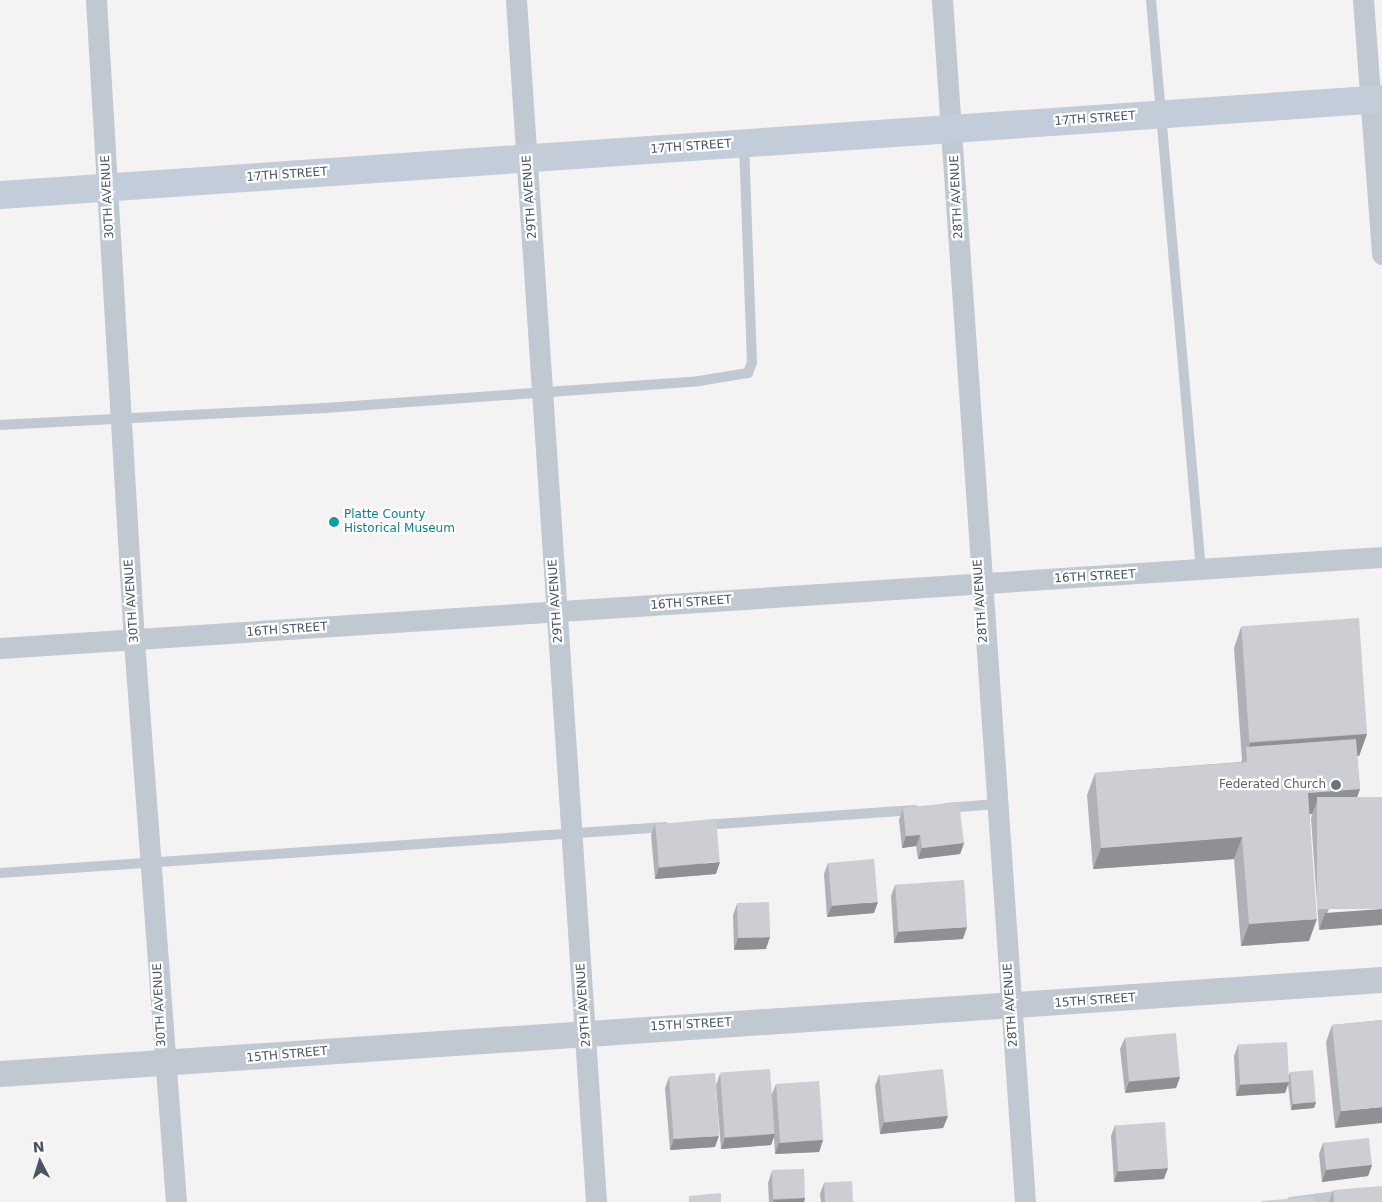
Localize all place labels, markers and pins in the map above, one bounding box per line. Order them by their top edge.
place label: Platte County Historical Museum [344,508,455,536]
marker: Platte County Historical Museum [328,516,340,528]
place label: Federated Church [1219,778,1326,792]
marker: Federated Church [1330,779,1342,791]

